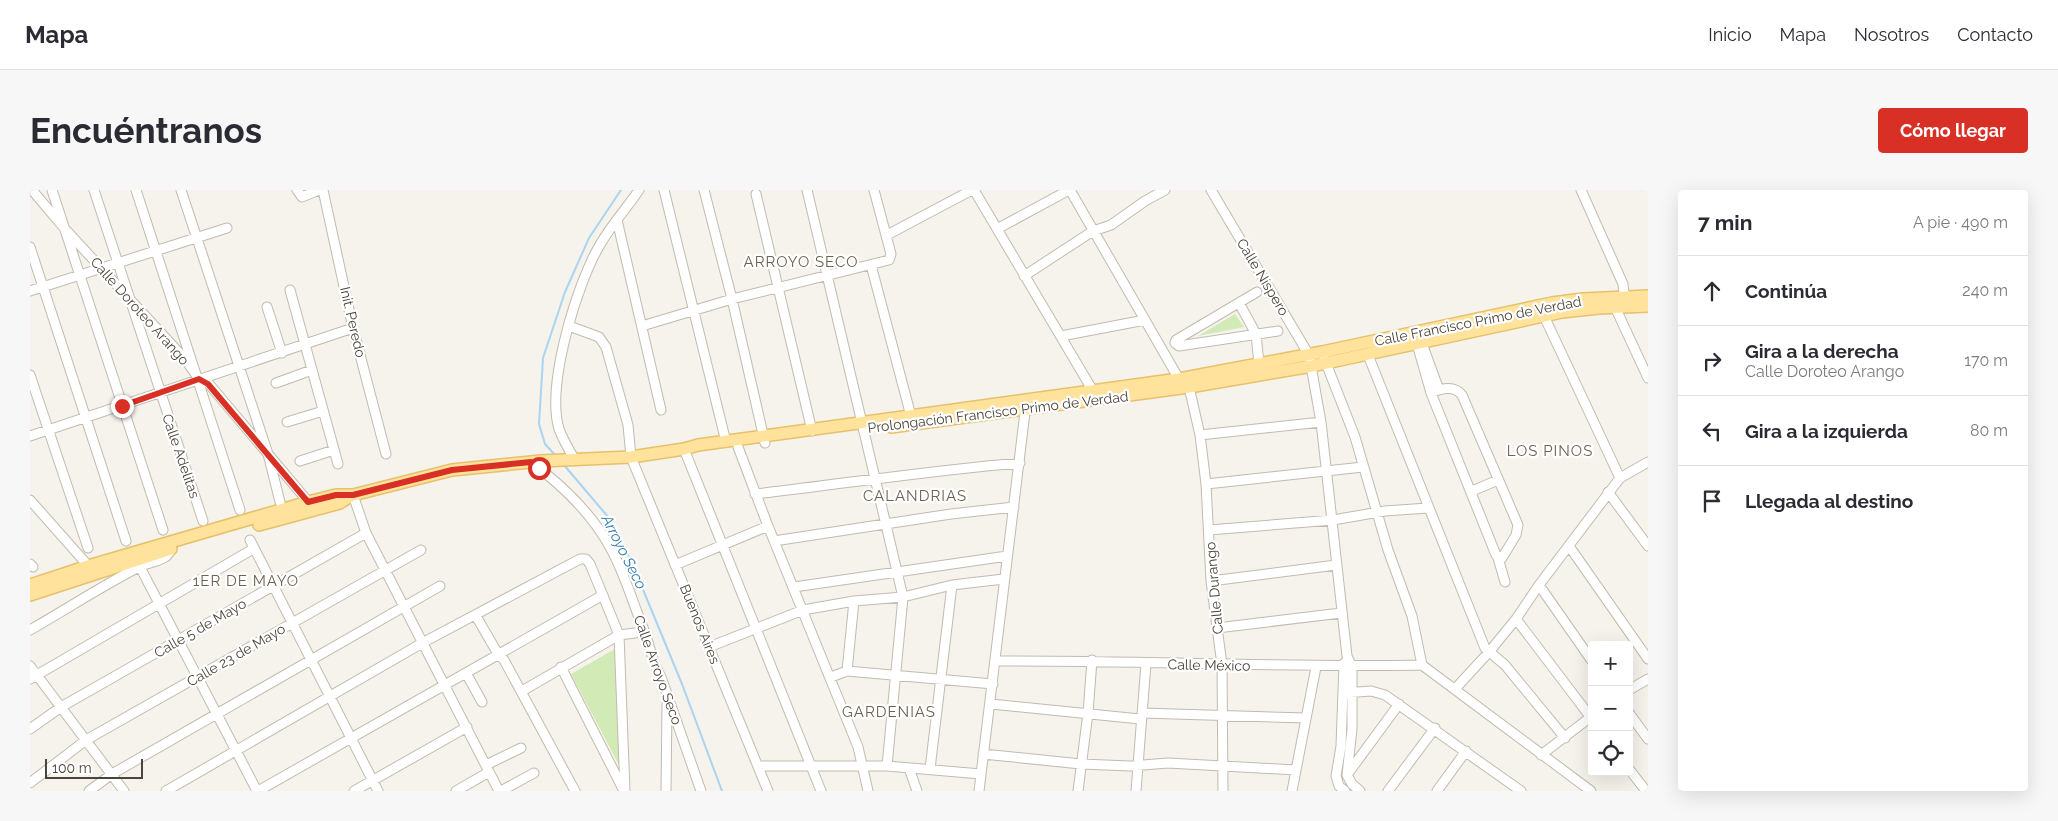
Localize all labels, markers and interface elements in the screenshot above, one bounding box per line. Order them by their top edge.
text: Mapa [25,20,88,49]
text: Inicio [1708,24,1752,45]
text: Mapa [1780,24,1826,45]
text: Nosotros [1854,24,1929,45]
text: Contacto [1957,24,2033,45]
button: Cómo llegar [1878,108,2028,153]
text: Encuéntranos [30,110,262,151]
text: 7 min [1698,210,1752,235]
text: A pie · 490 m [1913,213,2008,232]
street label: Calle Níspero [1234,236,1292,318]
district label: ARROYO SECO [744,253,858,271]
street label: Calle Doroteo Arango [87,254,193,368]
icon: ahead [1698,277,1726,305]
text: Continúa [1745,280,1827,302]
text: 240 m [1962,281,2008,300]
street label: Init. Peredo [337,285,369,359]
street label: Calle Francisco Primo de Verdad [1373,293,1583,349]
text: Gira a la derecha [1745,340,1899,362]
icon: right [1698,347,1726,375]
text: 170 m [1964,351,2008,370]
text: Calle Doroteo Arango [1745,362,1904,381]
street label: Prolongación Francisco Primo de Verdad [867,388,1129,436]
route end [111,395,134,418]
street label: Calle Adelitas [159,412,203,501]
icon: left [1698,417,1726,445]
text: Gira a la izquierda [1745,420,1908,442]
text: 80 m [1970,421,2008,440]
district label: LOS PINOS [1507,442,1593,460]
route start [528,457,551,480]
district label: CALANDRIAS [863,487,967,505]
icon: arrive [1698,487,1726,515]
text: Llegada al destino [1745,490,1913,512]
water label: Arroyo Seco [597,511,650,592]
street label: Calle Durango [1202,541,1226,635]
district label: 1ER DE MAYO [193,572,299,590]
street label: Buenos Aires [677,582,723,666]
street label: Calle 5 de Mayo [151,595,249,661]
street label: Calle Arroyo Seco [631,613,685,727]
street label: Calle 23 de Mayo [184,620,288,690]
map controls [1588,641,1633,776]
button: + [1588,641,1633,686]
street label: Calle México [1167,656,1251,674]
button: − [1588,686,1633,731]
district label: GARDENIAS [842,703,936,721]
button: locate [1588,731,1633,776]
scale bar [45,756,142,779]
text: 100 m [52,760,92,776]

